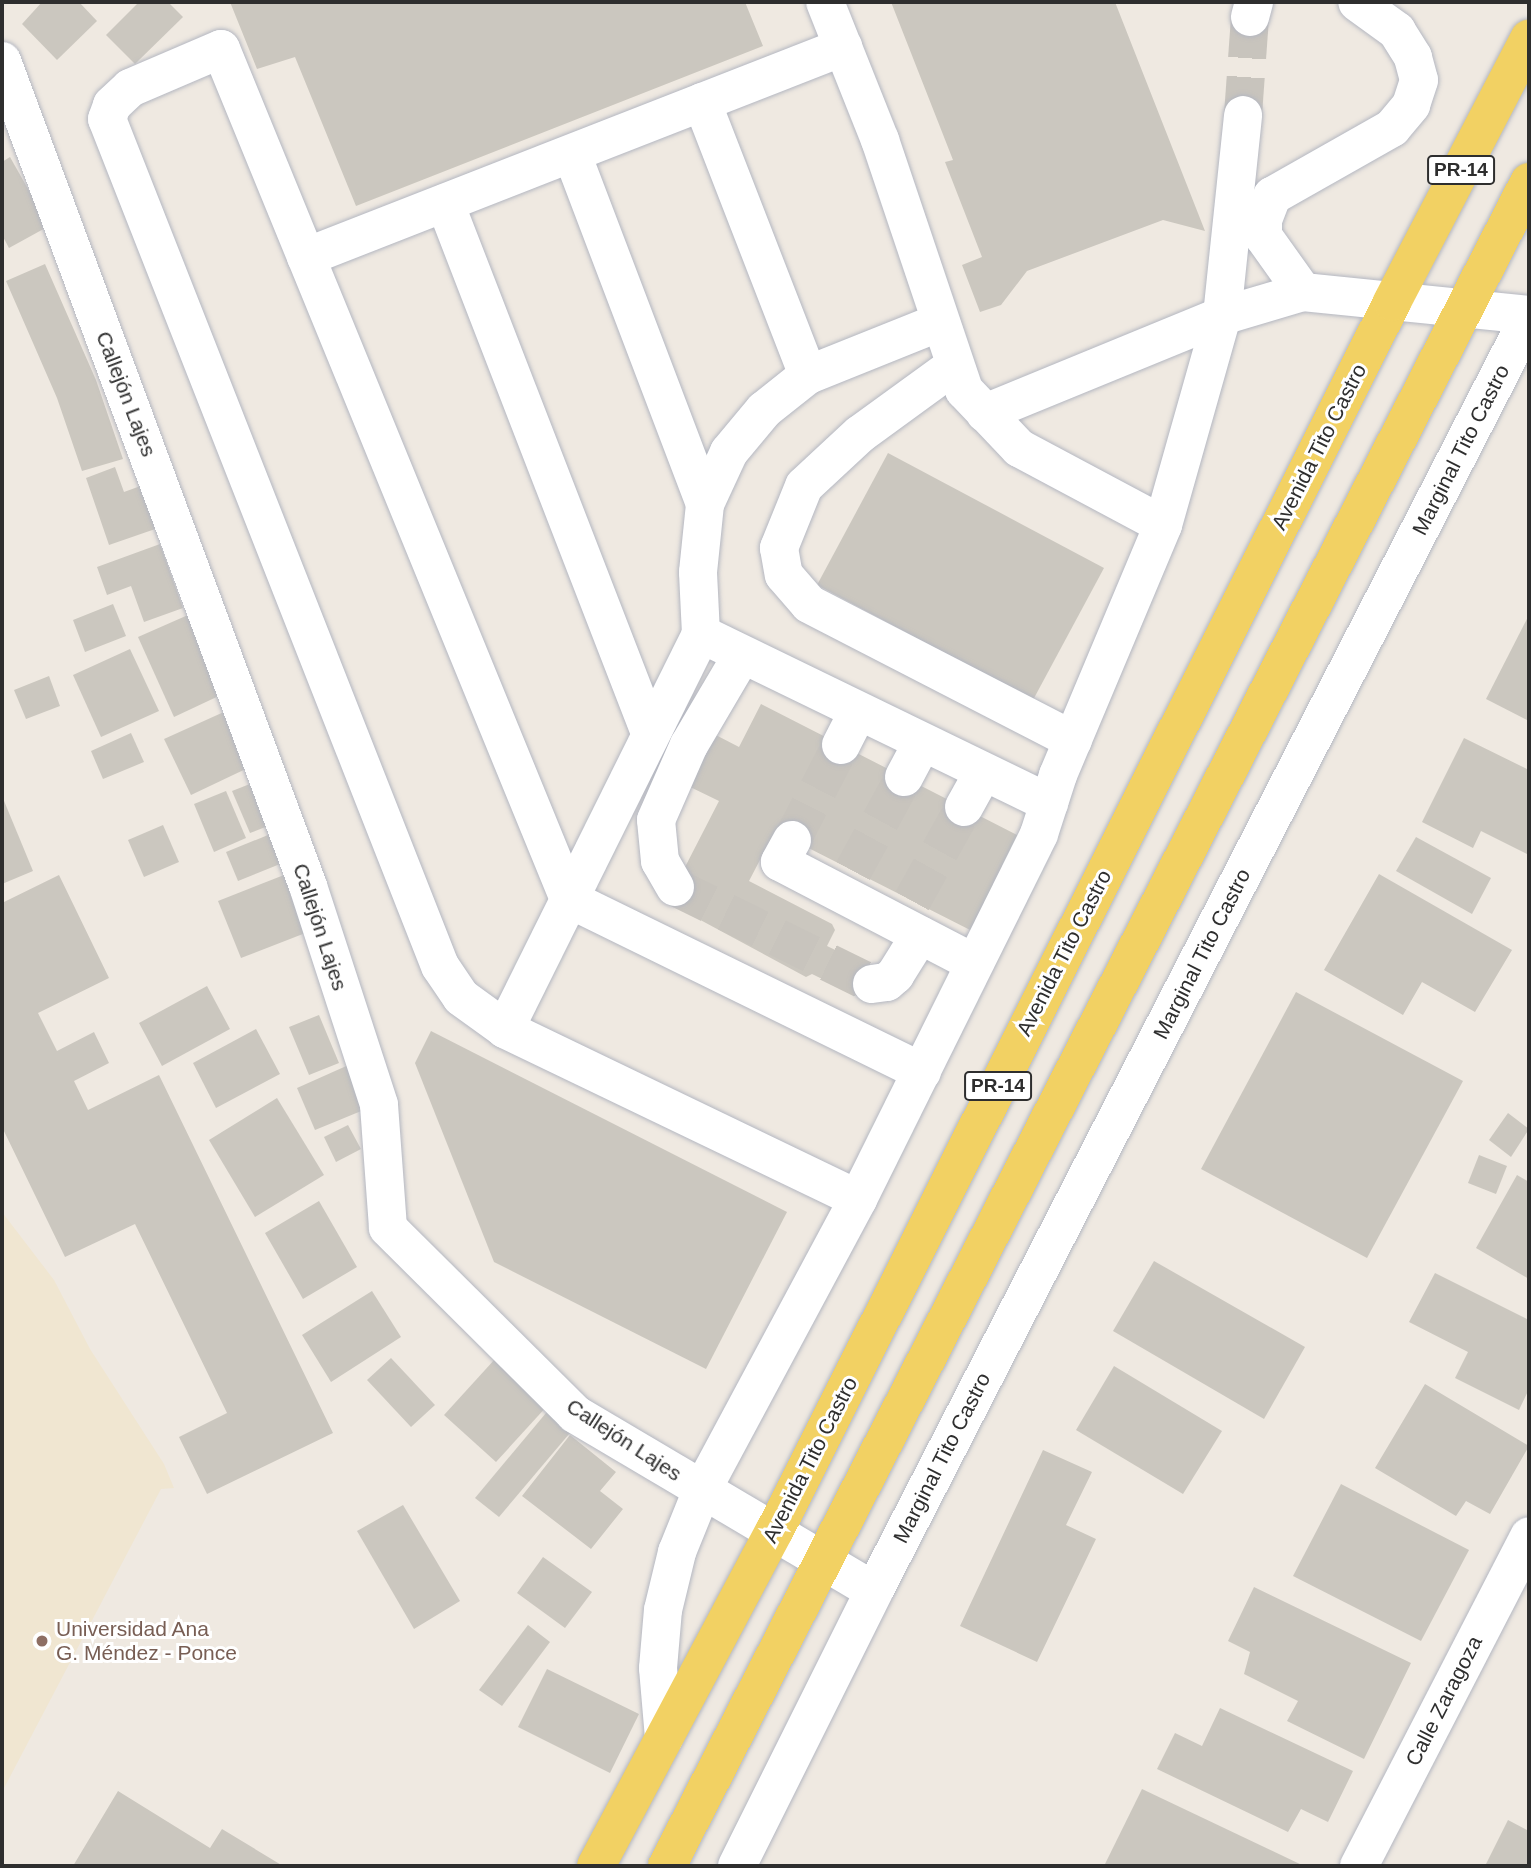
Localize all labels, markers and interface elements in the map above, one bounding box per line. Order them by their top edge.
road number: PR-14 [1426,154,1496,186]
street label: Callejón Lajes [91,328,161,460]
street label: Avenida Tito Castro [1266,360,1372,534]
street label: Marginal Tito Castro [1407,360,1515,540]
street label: Callejón Lajes [288,860,352,994]
street label: Marginal Tito Castro [1148,864,1256,1044]
street label: Avenida Tito Castro [1011,866,1117,1040]
road number: PR-14 [963,1070,1033,1102]
street label: Marginal Tito Castro [888,1368,996,1548]
street label: Avenida Tito Castro [757,1373,863,1547]
street label: Callejón Lajes [562,1394,686,1486]
place label: Universidad Ana G. Méndez - Ponce [56,1616,237,1666]
street label: Calle Zaragoza [1400,1632,1488,1770]
marker: Universidad Ana G. Méndez - Ponce [34,1633,50,1649]

